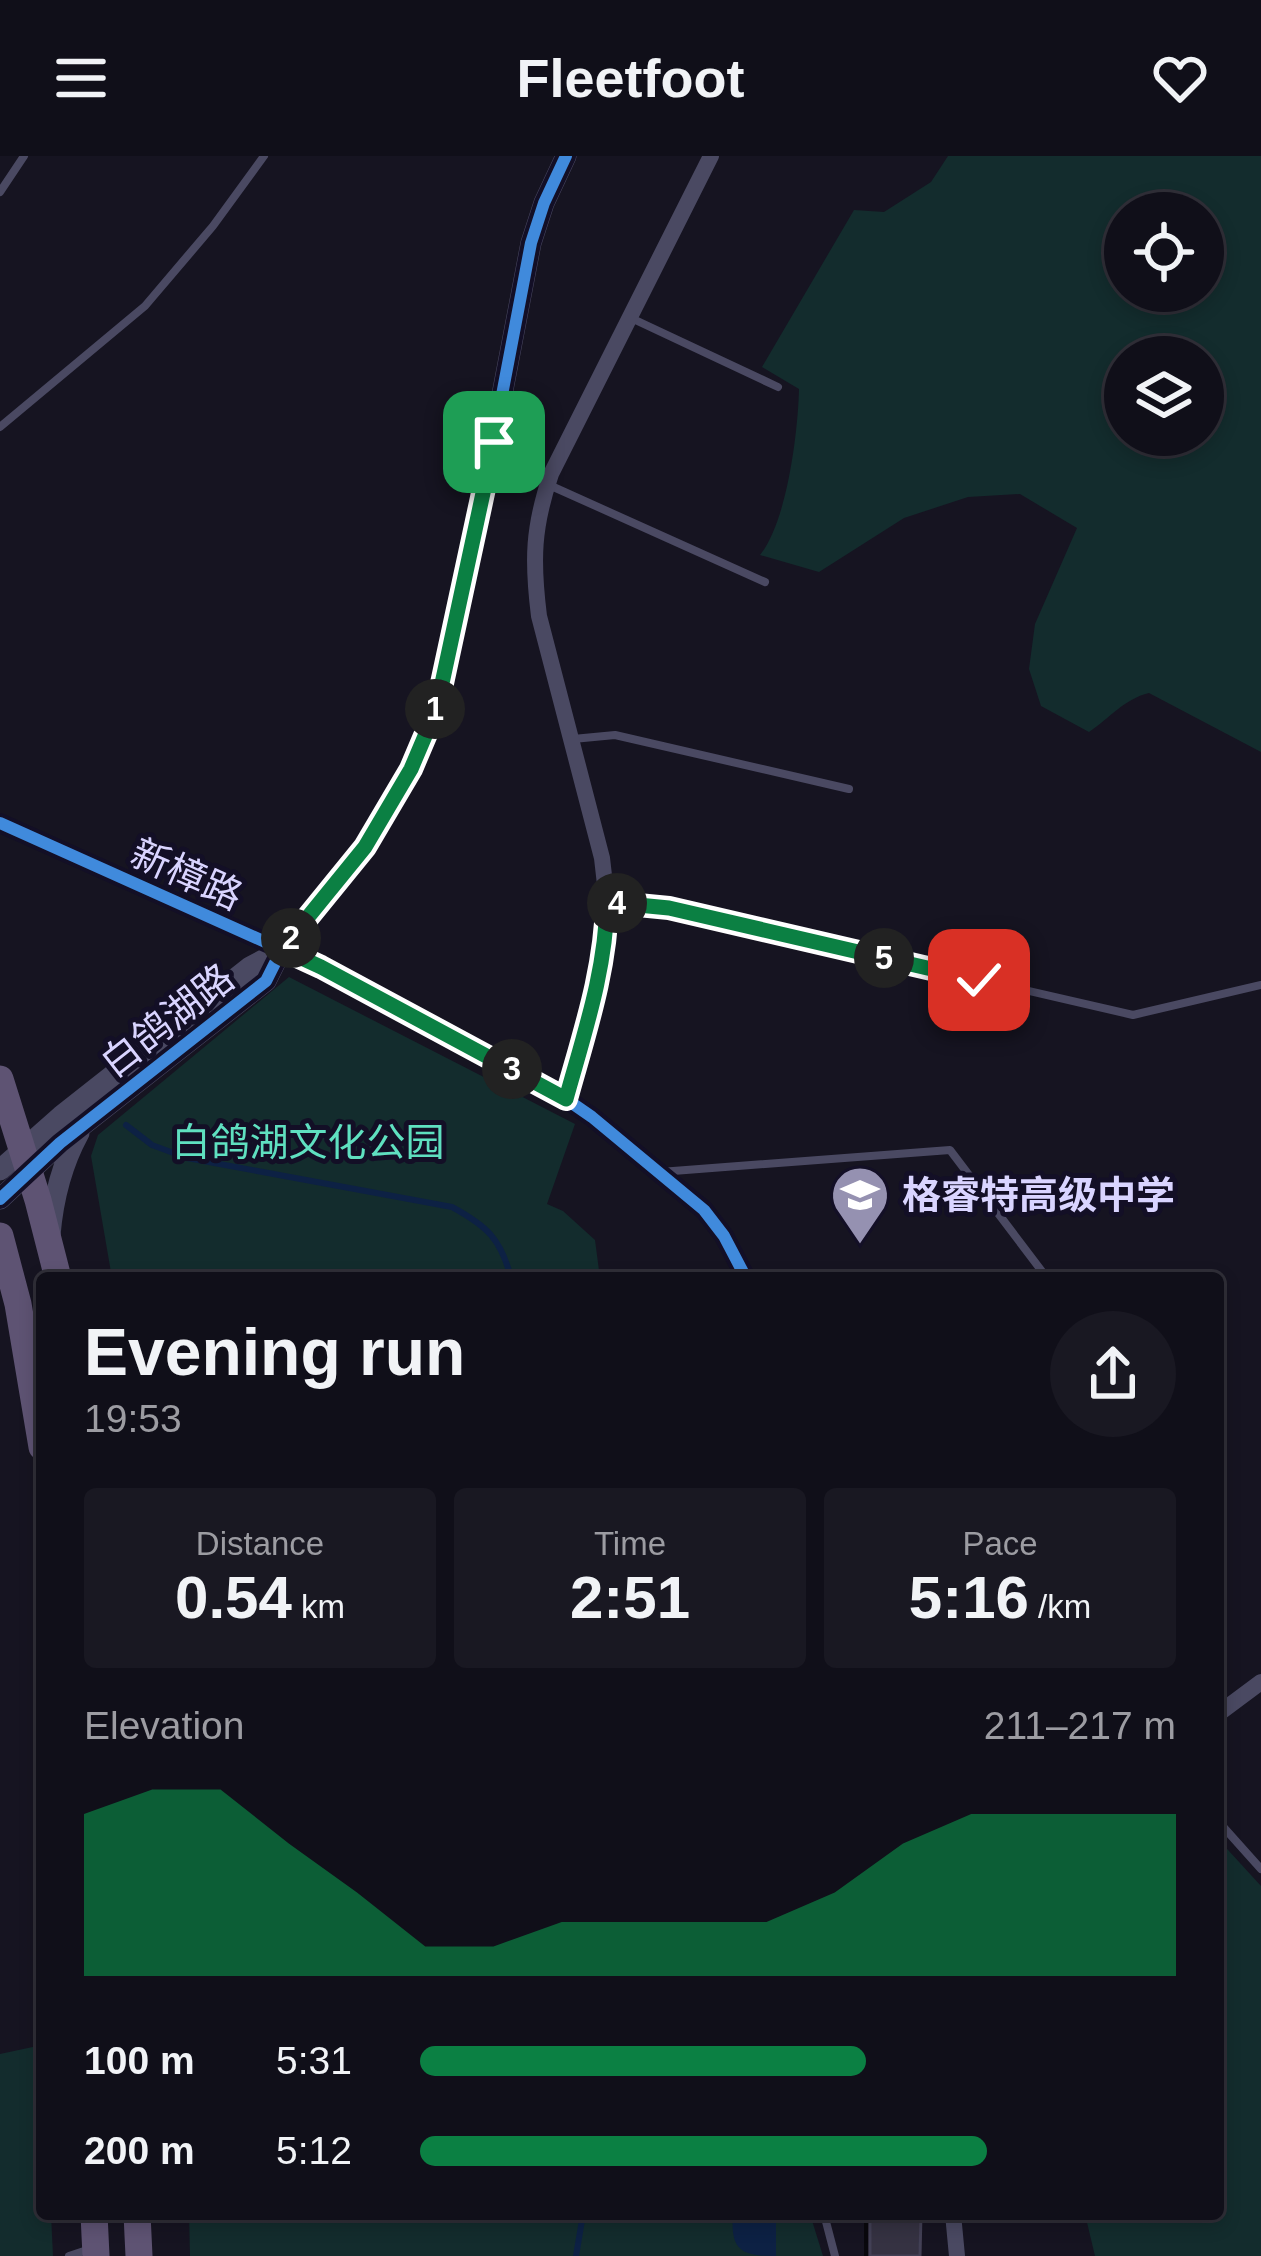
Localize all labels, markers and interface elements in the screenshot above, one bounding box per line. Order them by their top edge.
icon: menu [48,45,114,111]
icon: heart [1147,45,1213,111]
text: Fleetfoot [517,48,744,108]
map controls [1104,192,1224,456]
button: locate [1104,192,1224,312]
button: layers [1104,336,1224,456]
pin [443,391,545,493]
icon: arrive [461,409,527,475]
pin: 1 [405,679,465,739]
text: 1 [426,690,444,727]
street label: 新樟路 [125,831,249,918]
pin: 4 [587,873,647,933]
text: 4 [608,884,626,921]
pin: 2 [261,908,321,968]
text: 2 [282,919,300,956]
pin: 5 [854,928,914,988]
pin [928,929,1030,1031]
text: 5 [875,939,893,976]
icon: check [946,947,1012,1013]
street label: 白鸽湖路 [93,955,242,1085]
pin: 3 [482,1039,542,1099]
text: 3 [503,1050,521,1087]
park label: 白鸽湖文化公园 [171,1121,445,1164]
school or university icon: 格睿特高级中学 [829,1164,891,1246]
place label: 格睿特高级中学 [902,1174,1175,1217]
button: share [1050,1311,1176,1437]
text: Evening run [84,1315,465,1389]
text: 19:53 [84,1397,182,1440]
text: Distance [196,1525,324,1562]
text: Time [594,1525,666,1562]
text: Pace [962,1525,1038,1562]
text: 0.54 [175,1564,292,1631]
text: 2:51 [570,1564,690,1631]
text: 5:16 [909,1564,1029,1631]
text: km [292,1588,345,1625]
text: /km [1029,1588,1091,1625]
text: Elevation [84,1704,244,1747]
text: 211–217 m [984,1704,1176,1747]
text: 100 m [84,2039,195,2082]
text: 5:31 [276,2039,352,2082]
text: 200 m [84,2129,195,2172]
text: 5:12 [276,2129,352,2172]

